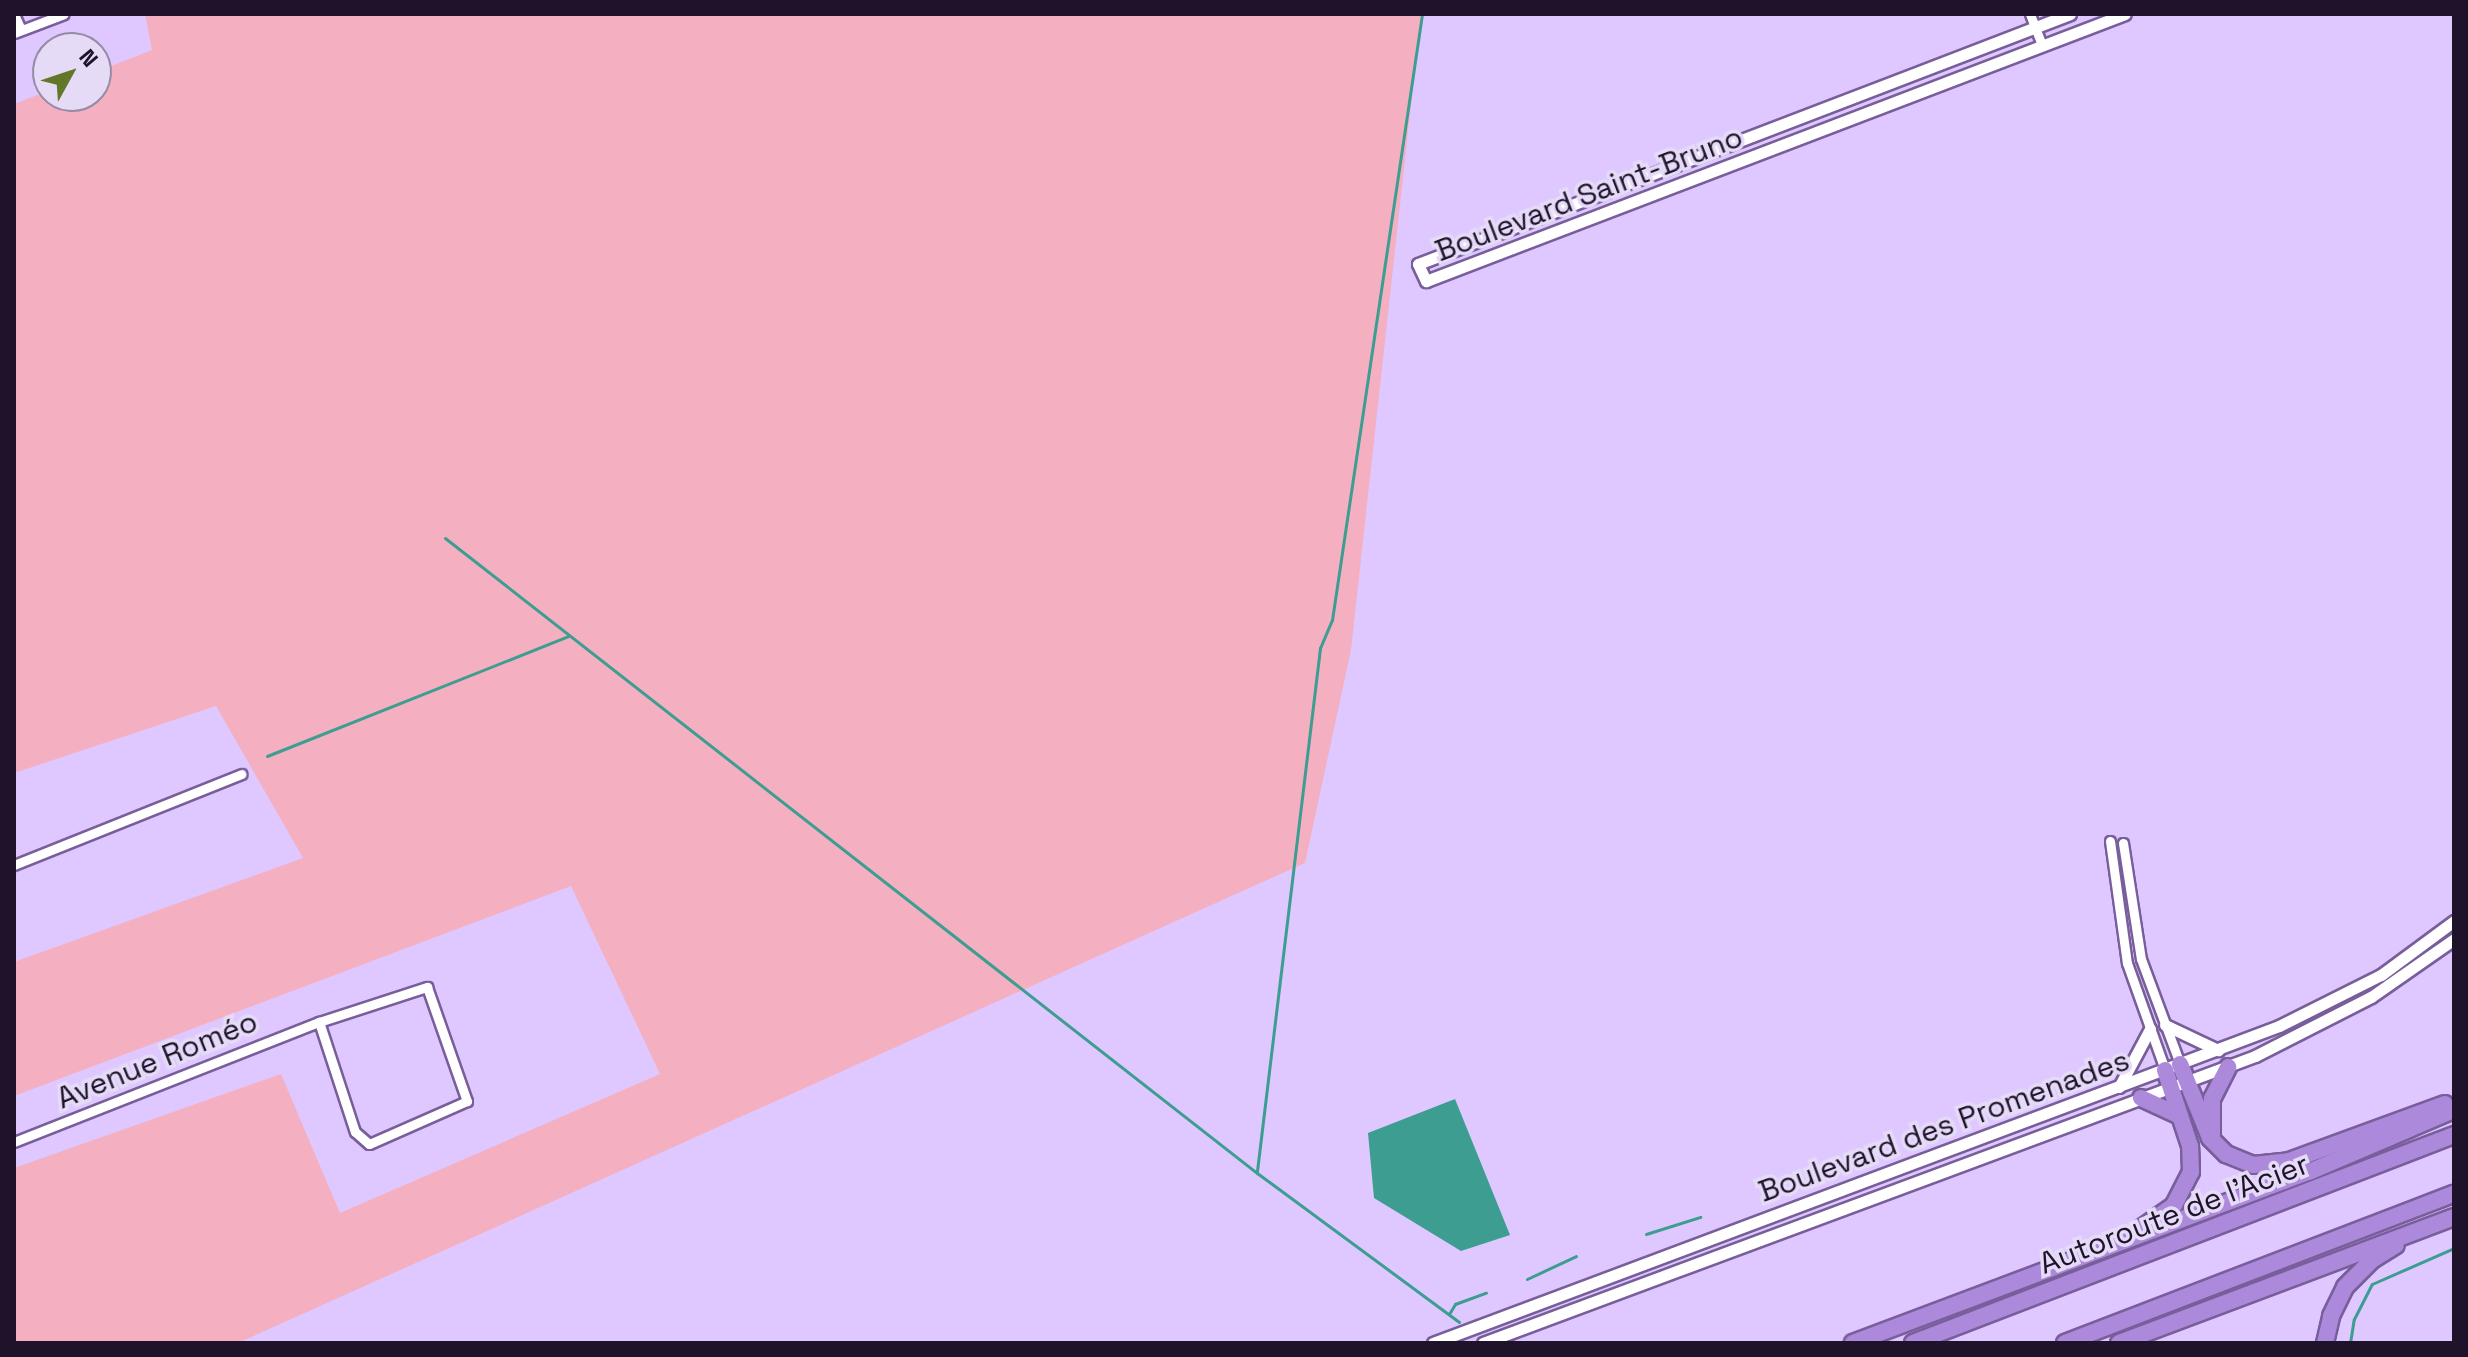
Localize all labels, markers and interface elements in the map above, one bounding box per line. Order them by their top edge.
north arrow [32,32,112,112]
text: N [73,43,104,73]
street label: Boulevard Saint-Bruno [1430,119,1748,269]
street label: Avenue Roméo [51,1003,263,1117]
street label: Boulevard des Promenades [1754,1042,2134,1210]
street label: Autoroute de l'Acier [2034,1146,2314,1282]

